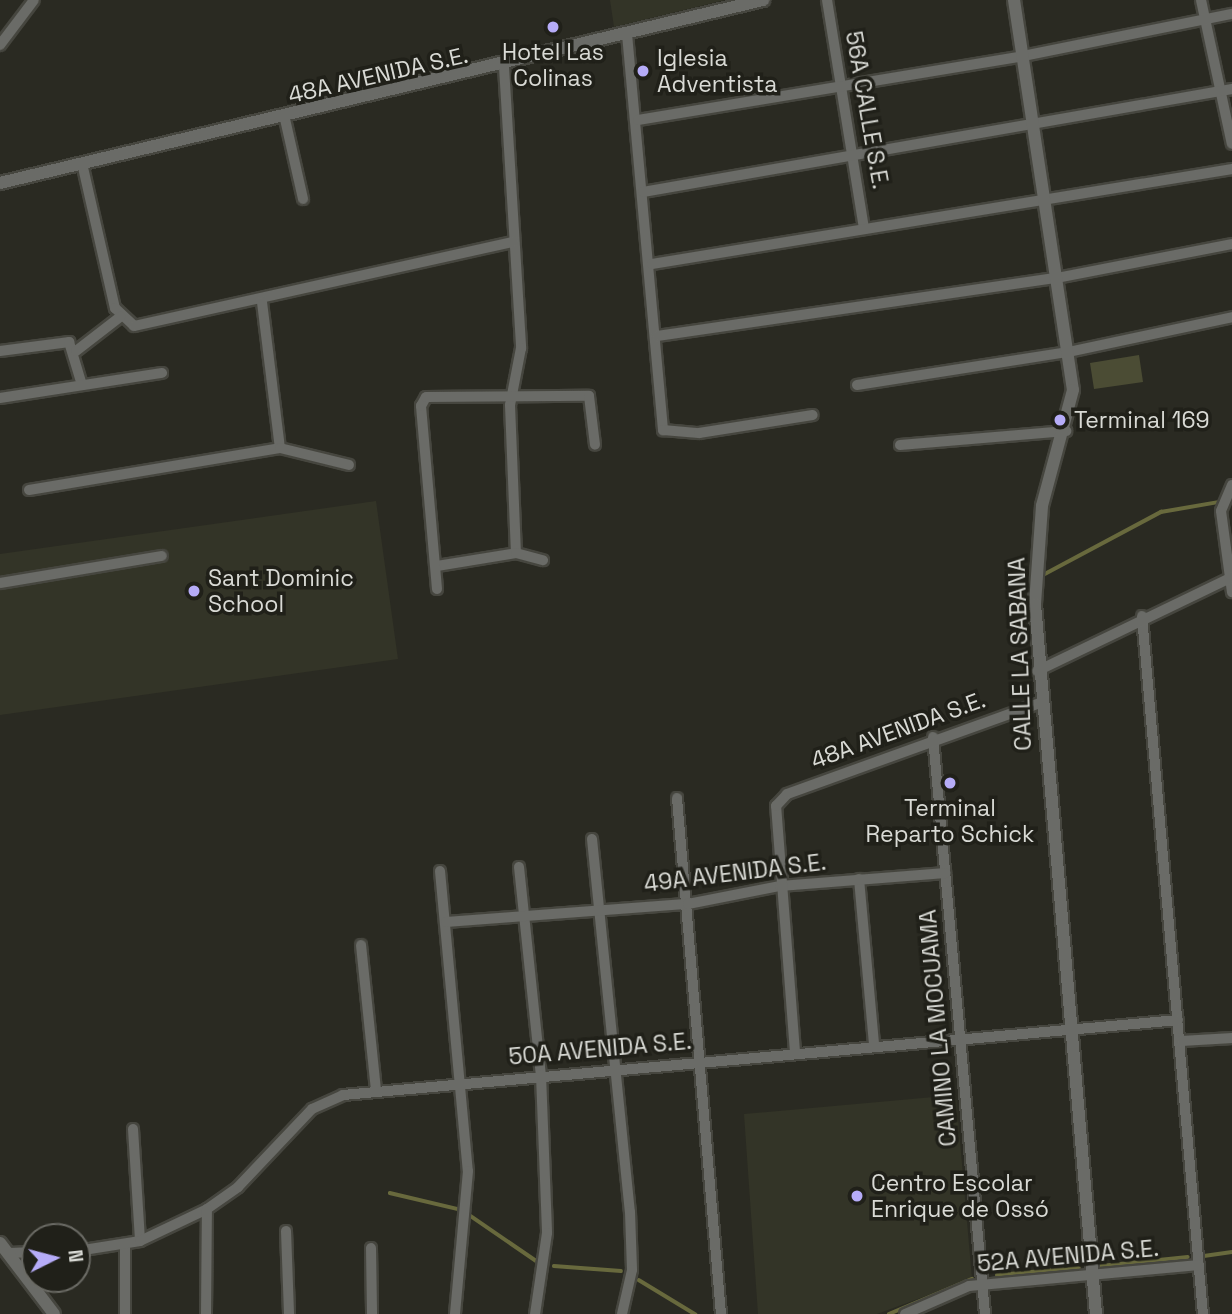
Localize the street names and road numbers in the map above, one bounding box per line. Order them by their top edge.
street label: 56A CALLE S.E. [840,29,894,191]
street label: 48A AVENIDA S.E. [285,41,471,109]
street label: CALLE LA SABANA [1003,557,1037,751]
street label: 48A AVENIDA S.E. [807,685,989,775]
street label: 49A AVENIDA S.E. [642,848,828,898]
street label: CAMINO LA MOCUAMA [914,908,962,1148]
street label: 50A AVENIDA S.E. [507,1027,693,1071]
street label: 52A AVENIDA S.E. [975,1234,1161,1278]

